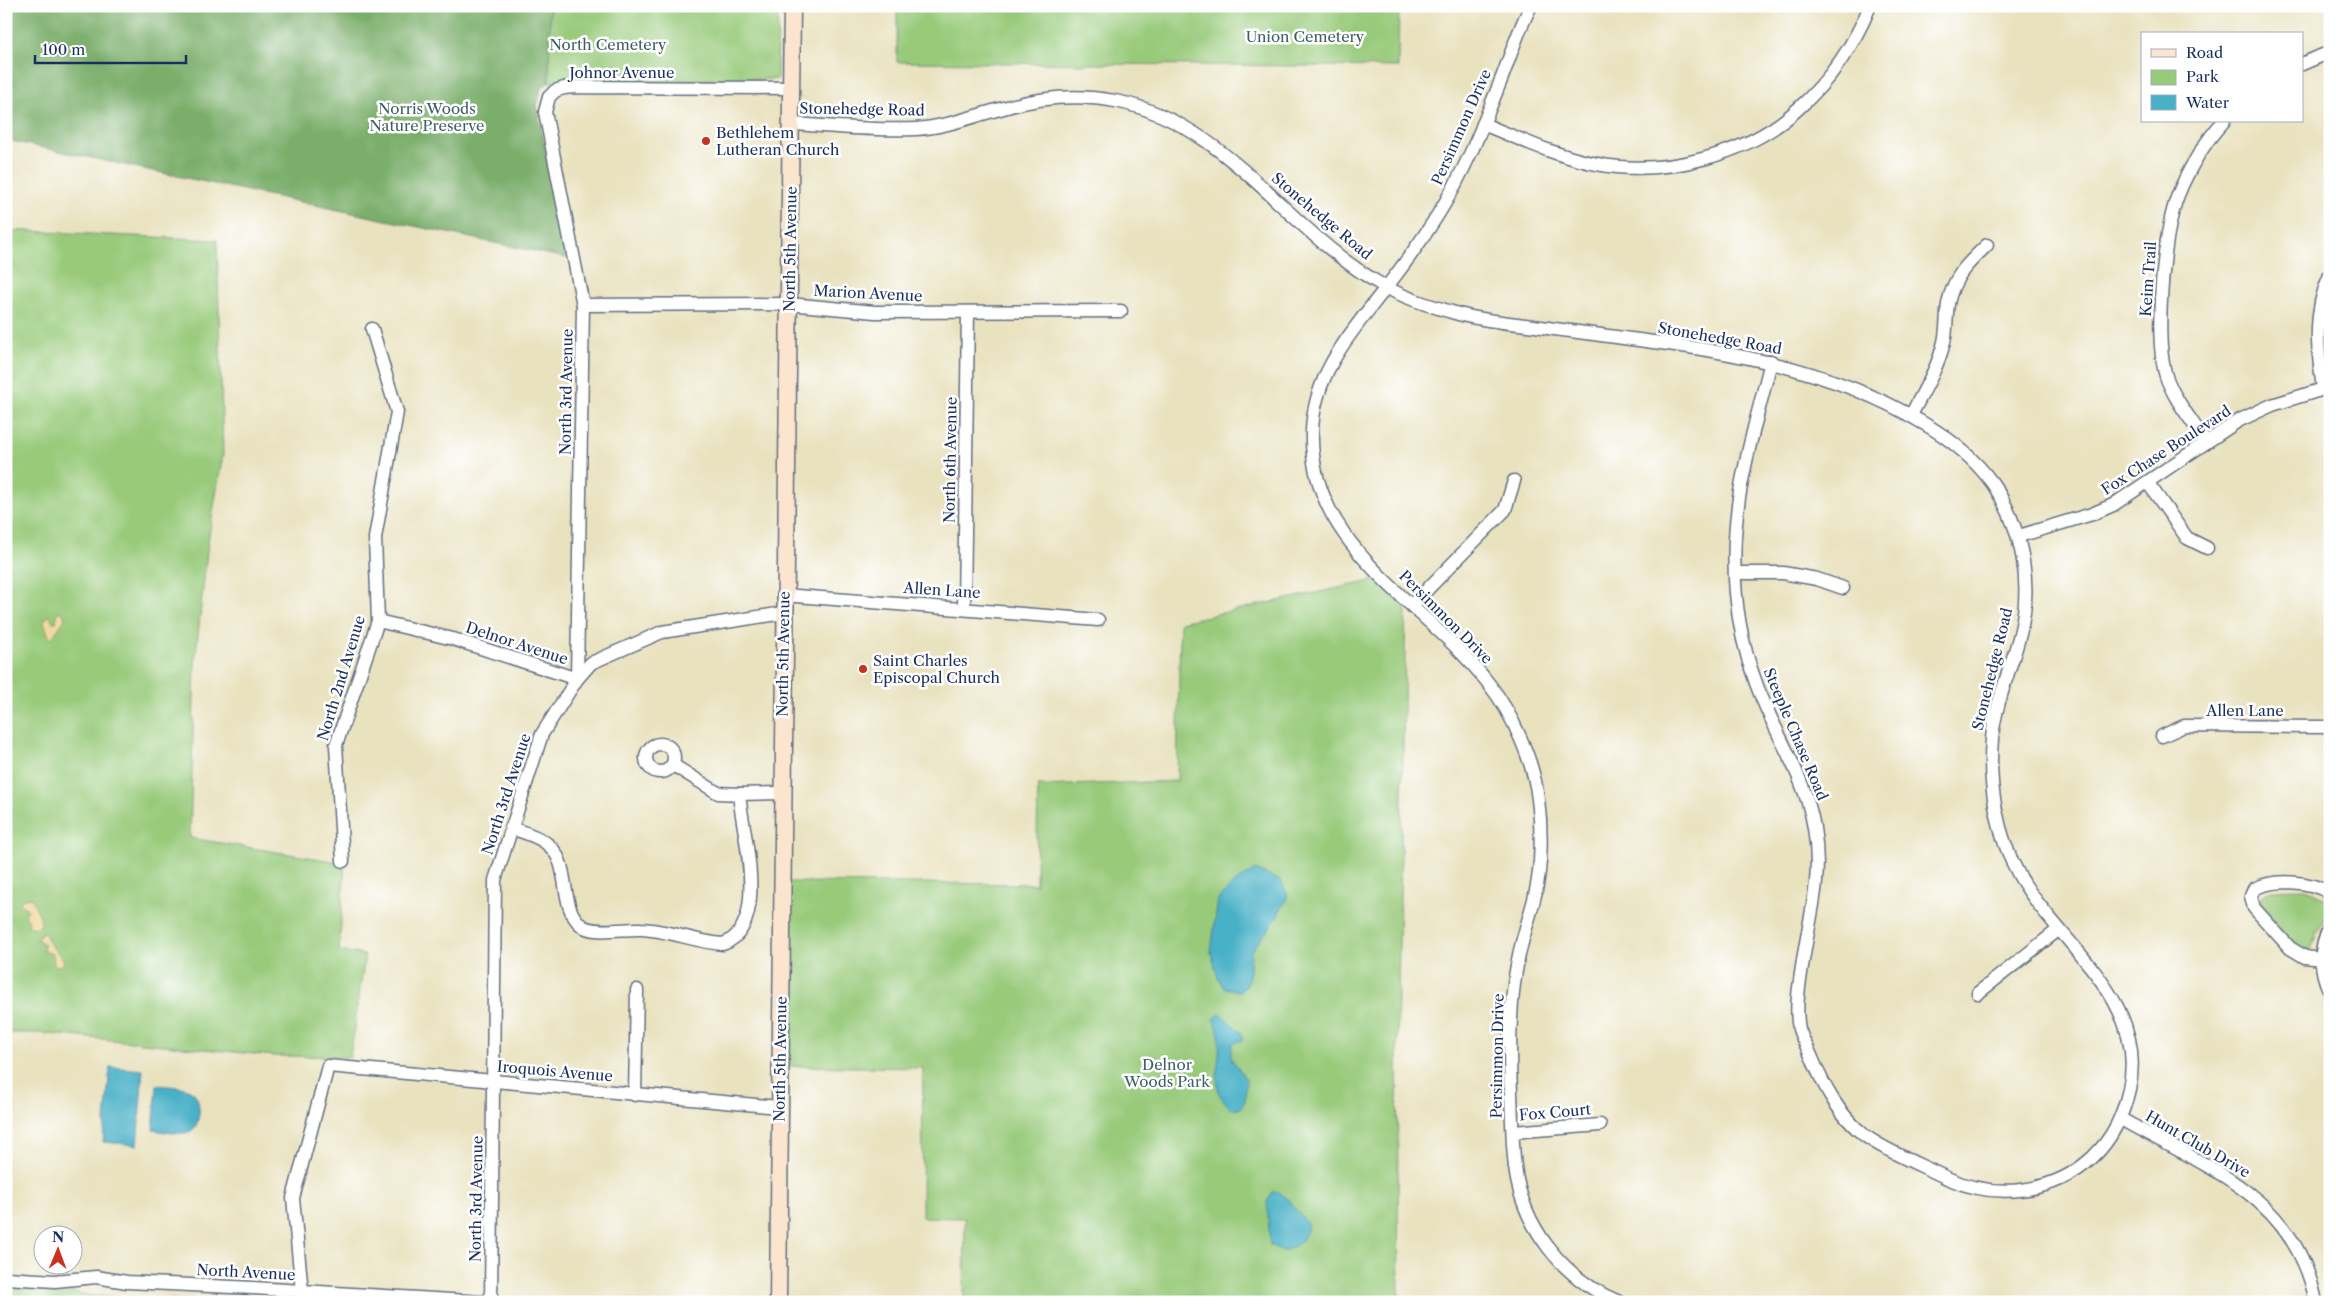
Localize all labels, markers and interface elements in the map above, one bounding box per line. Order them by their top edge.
park label: Union Cemetery [1246,27,1365,46]
scale bar [35,32,186,64]
legend [2141,32,2304,122]
park label: North Cemetery [550,35,667,54]
text: 100 m [42,40,85,59]
text: Road [2186,43,2223,62]
street label: Johnor Avenue [567,63,675,82]
street label: Persimmon Drive [1427,66,1495,188]
text: Park [2186,67,2220,86]
text: Water [2185,93,2230,112]
street label: Stonehedge Road [799,98,925,120]
park label: Norris Woods Nature Preserve [370,99,484,135]
place label: Bethlehem Lutheran Church [716,123,840,159]
marker: Bethlehem Lutheran Church [700,135,712,147]
street label: Stonehedge Road [1268,168,1376,264]
street label: North 5th Avenue [779,186,801,312]
street label: Keim Trail [2136,240,2160,317]
street label: Marion Avenue [813,281,923,305]
street label: Stonehedge Road [1657,318,1783,358]
street label: North 3rd Avenue [555,329,577,455]
street label: North 6th Avenue [939,397,961,523]
street label: Fox Chase Boulevard [2098,401,2234,499]
street label: Persimmon Drive [1395,566,1497,668]
street label: Allen Lane [902,578,981,602]
street label: North 5th Avenue [772,591,794,717]
street label: Stonehedge Road [1968,606,2016,732]
street label: North 2nd Avenue [313,613,369,743]
street label: Delnor Avenue [464,618,570,668]
place label: Saint Charles Episcopal Church [873,651,1001,687]
marker: Saint Charles Episcopal Church [857,663,869,675]
street label: Steeple Chase Road [1759,665,1833,803]
street label: Allen Lane [2205,701,2284,720]
street label: North 3rd Avenue [477,731,535,857]
street label: Persimmon Drive [1486,993,1508,1119]
street label: North 5th Avenue [769,996,791,1122]
park label: Delnor Woods Park [1123,1055,1211,1091]
street label: Iroquois Avenue [496,1056,614,1086]
street label: Fox Court [1518,1099,1592,1125]
street label: Hunt Club Drive [2142,1106,2254,1182]
street label: North 3rd Avenue [465,1136,487,1262]
north arrow [32,1226,82,1276]
text: N [52,1228,64,1246]
street label: North Avenue [196,1260,296,1284]

